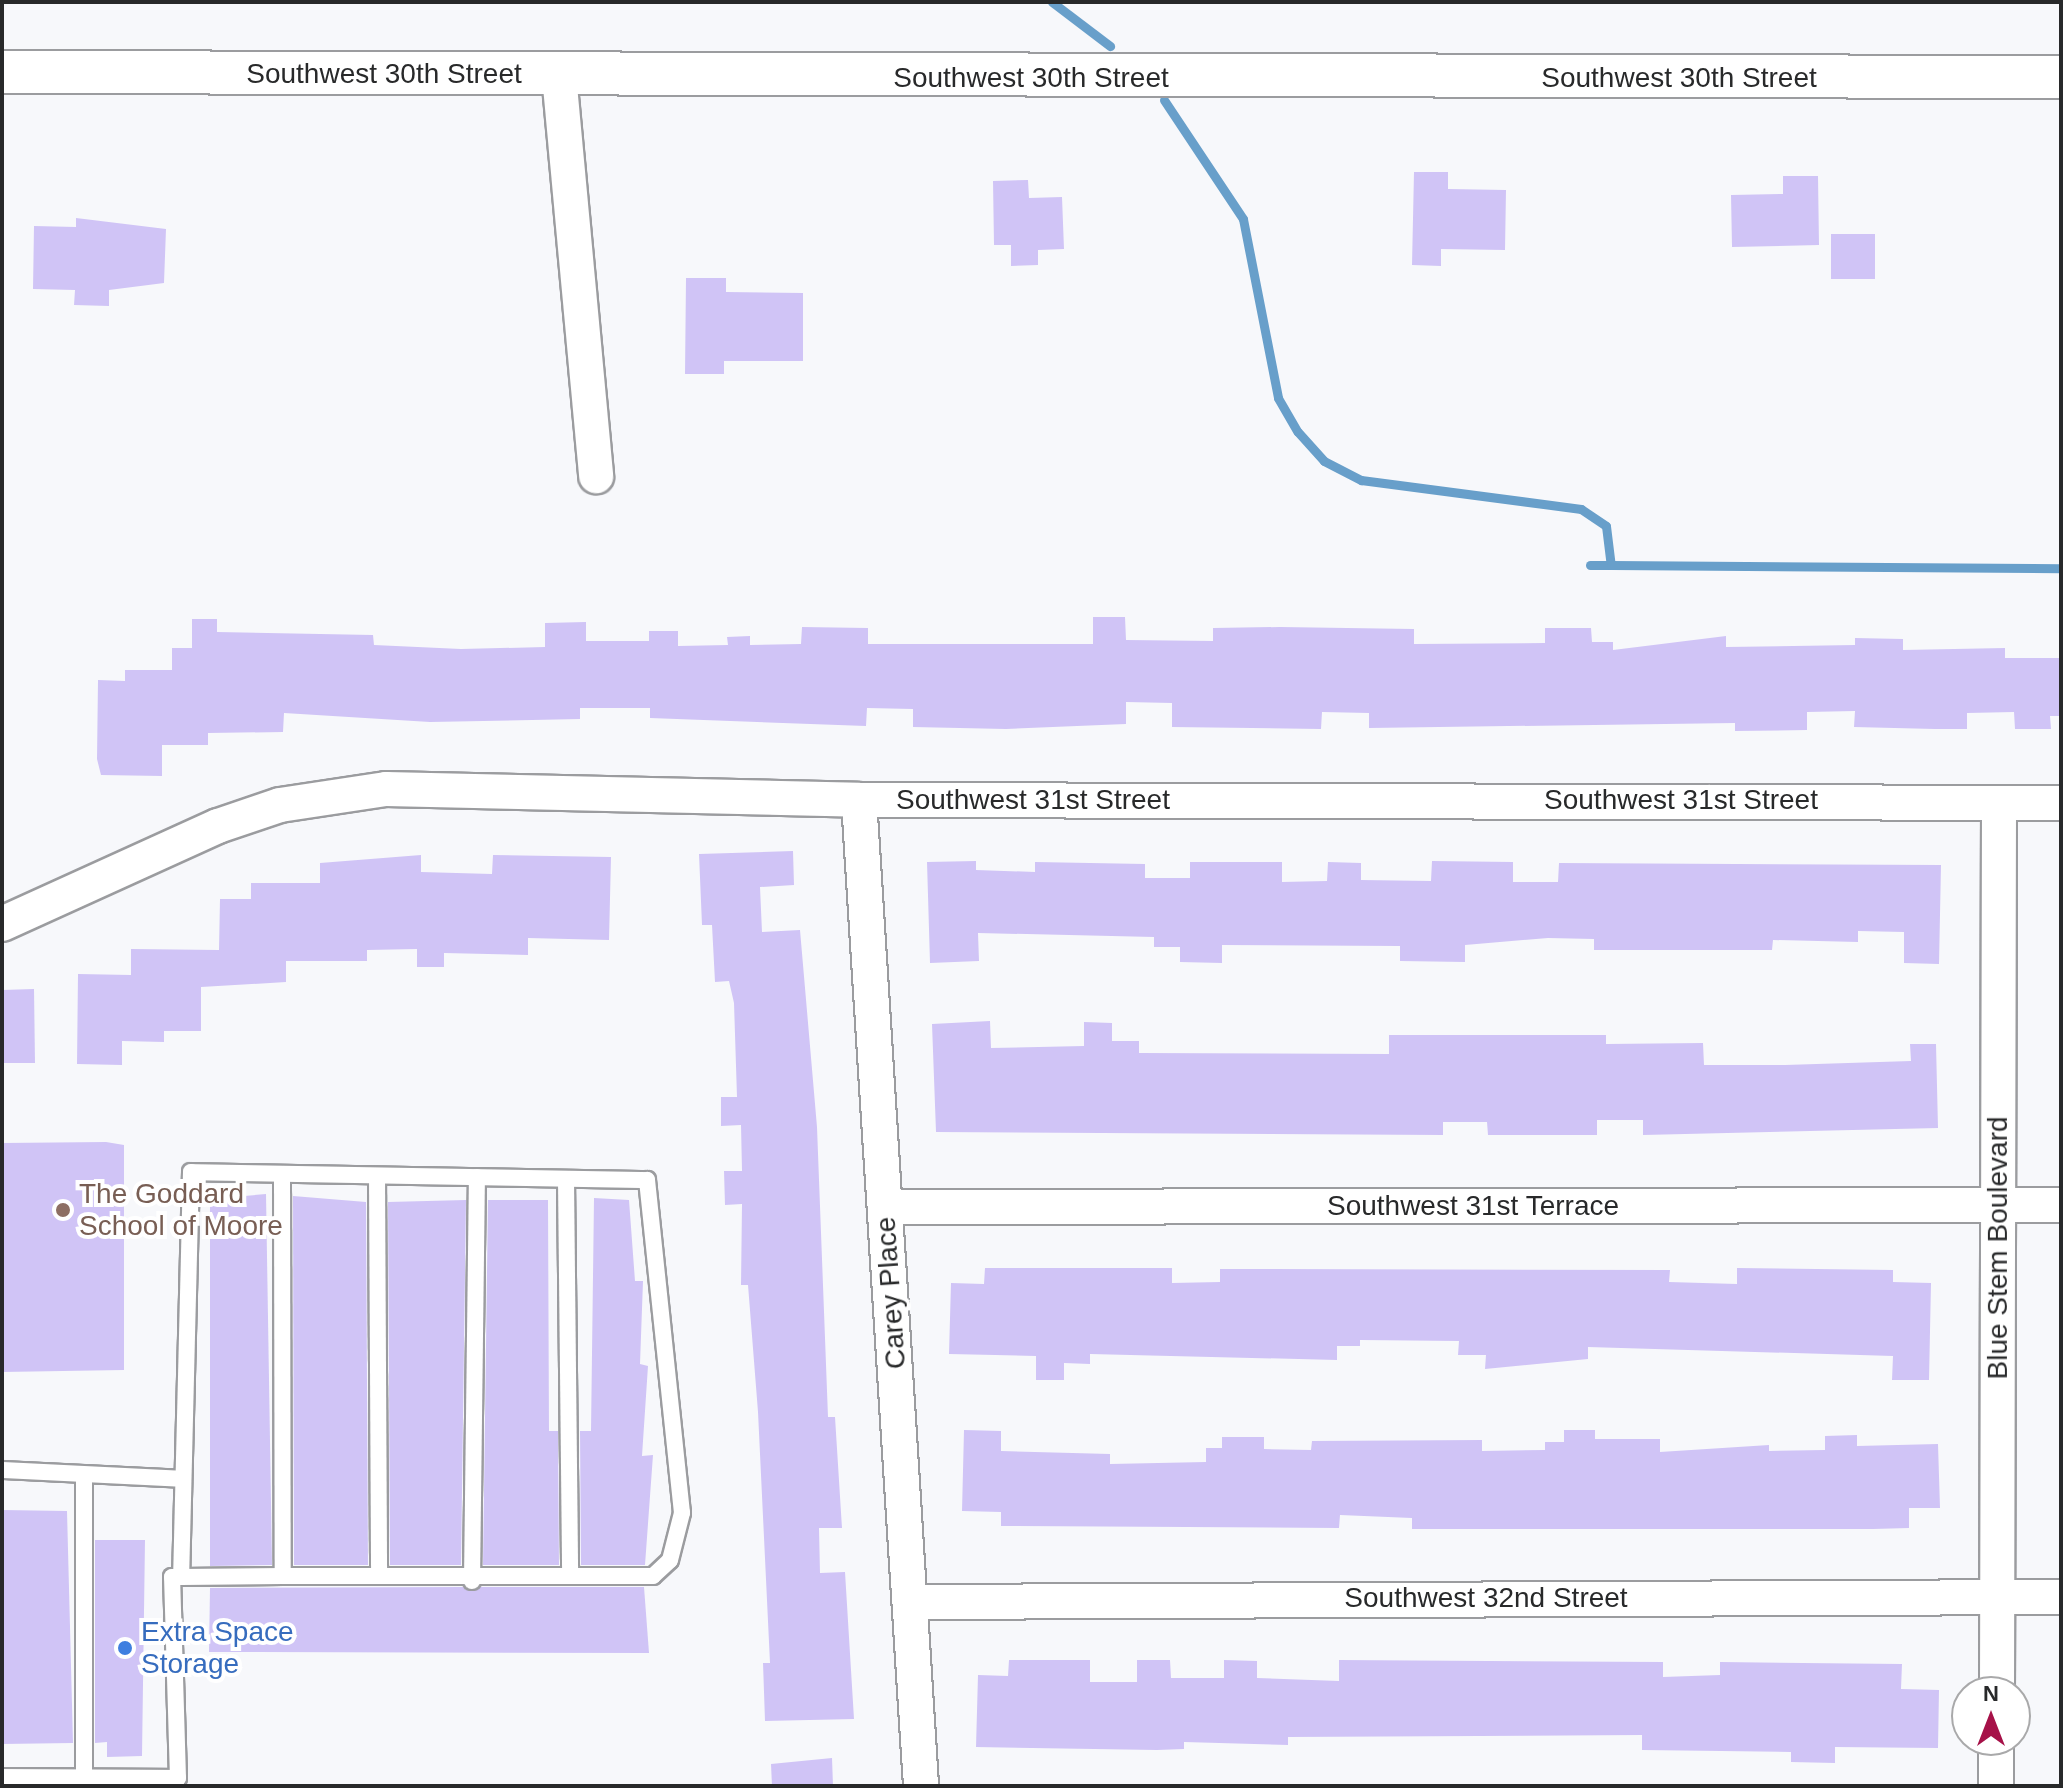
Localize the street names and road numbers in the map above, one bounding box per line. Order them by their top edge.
street label: Southwest 30th Street [246,57,522,91]
street label: Southwest 30th Street [893,61,1169,95]
street label: Southwest 30th Street [1541,61,1817,95]
street label: Southwest 31st Street [896,783,1170,817]
street label: Southwest 31st Street [1544,783,1818,817]
street label: Blue Stem Boulevard [1981,1116,2015,1380]
street label: Southwest 31st Terrace [1327,1189,1619,1223]
street label: Carey Place [869,1216,913,1370]
street label: Southwest 32nd Street [1344,1581,1628,1615]

